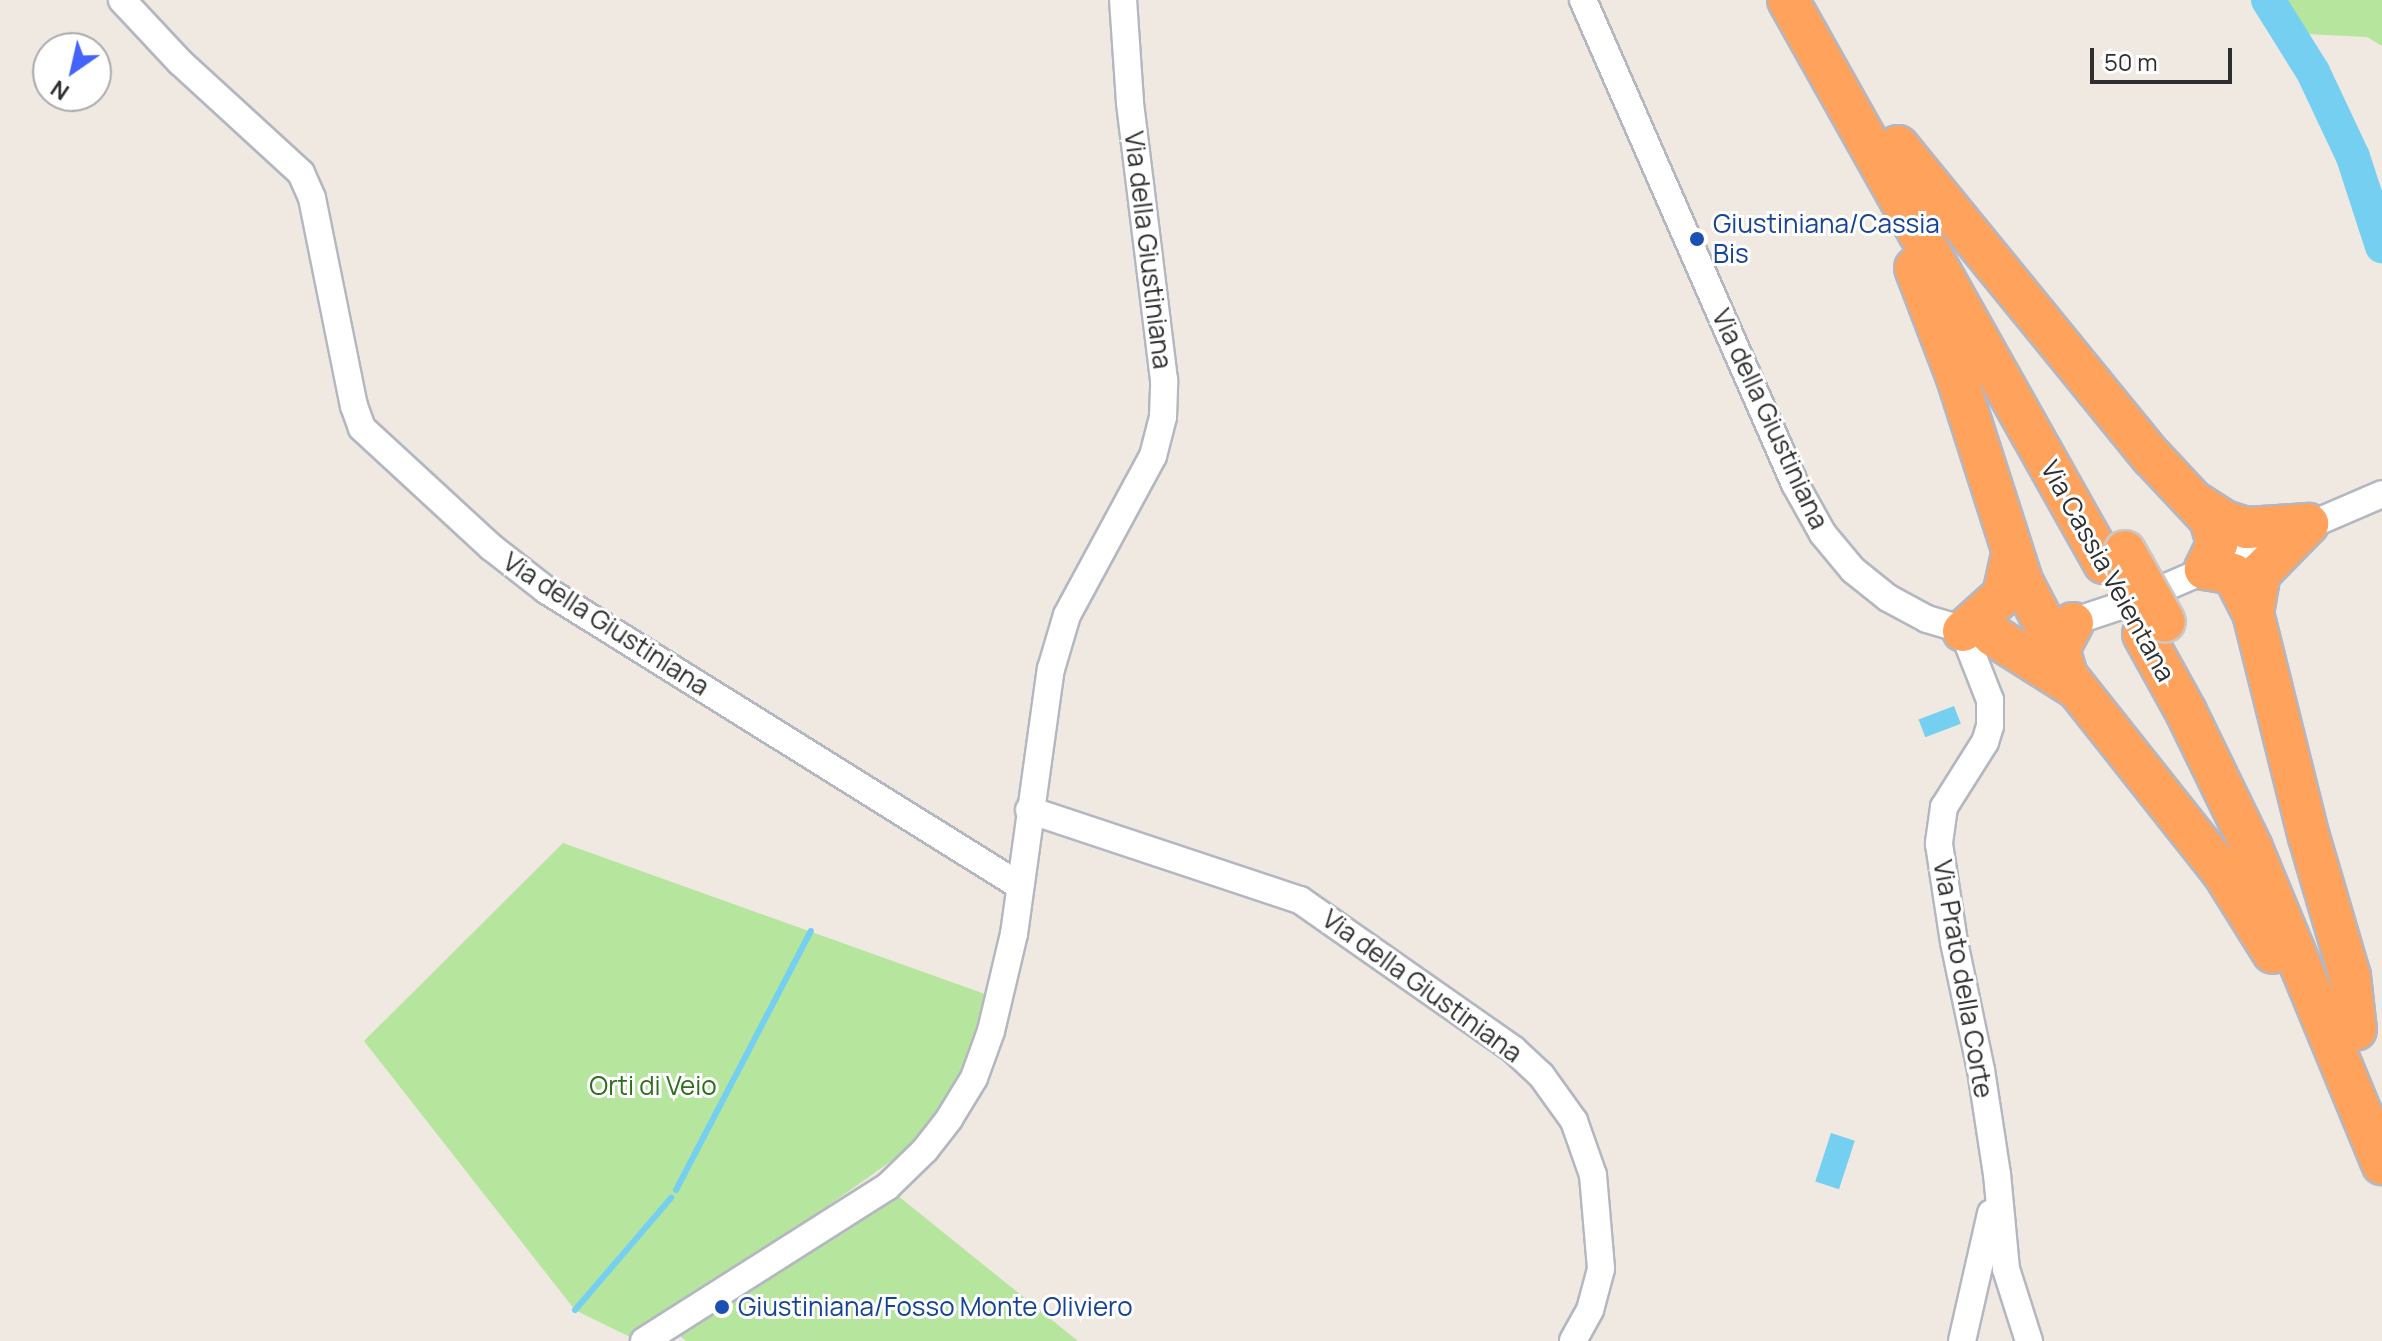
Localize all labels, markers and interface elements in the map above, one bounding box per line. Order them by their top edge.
north arrow [32,32,112,112]
scale bar [2094,32,2236,82]
text: 50 m [2104,45,2158,78]
text: N [45,73,75,107]
street label: Via della Giustiniana [1118,129,1178,371]
place label: Giustiniana/Cassia Bis [1713,208,1940,270]
marker: Giustiniana/Cassia Bis [1688,230,1706,248]
street label: Via della Giustiniana [1705,304,1835,534]
street label: Via Cassia Veientana [2034,455,2182,687]
street label: Via della Giustiniana [497,546,715,702]
street label: Via Prato della Corte [1927,858,1999,1100]
street label: Via della Giustiniana [1316,903,1528,1069]
park label: Orti di Veio [589,1070,717,1102]
place label: Giustiniana/Fosso Monte Oliviero [738,1291,1133,1323]
marker: Giustiniana/Fosso Monte Oliviero [713,1298,731,1316]

